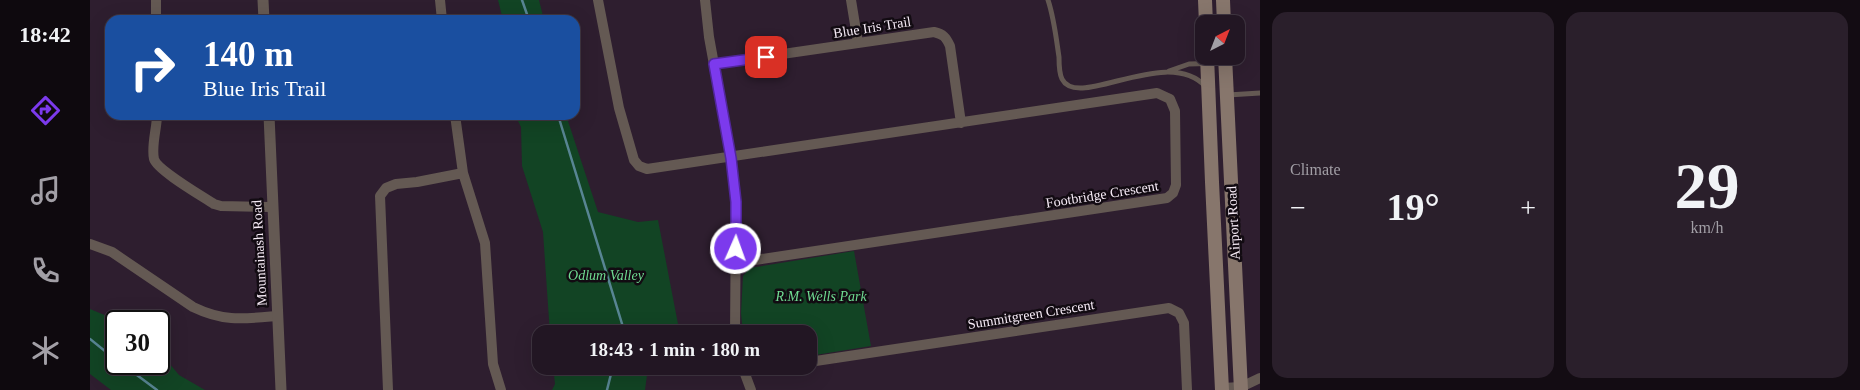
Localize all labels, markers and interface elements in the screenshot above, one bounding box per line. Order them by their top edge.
street label: Blue Iris Trail [832,14,912,41]
north arrow [1195,15,1245,65]
map controls [1195,15,1245,65]
text: 18:42 [19,22,71,47]
icon: right [120,35,185,100]
text: 140 m [203,35,293,74]
pin [745,36,787,78]
icon: arrive [752,43,780,71]
text: Blue Iris Trail [203,76,326,101]
icon: directions [28,93,63,128]
text: 29 [1675,150,1740,222]
text: Climate [1290,161,1341,178]
icon: music [28,173,63,208]
street label: Footbridge Crescent [1045,178,1160,211]
street label: Airport Road [1224,185,1243,260]
text: 19° [1386,186,1440,228]
text: − [1290,192,1306,223]
text: + [1520,192,1536,223]
street label: Mountainash Road [249,200,270,306]
text: km/h [1691,219,1723,236]
position arrow [709,222,761,274]
icon: phone [28,253,63,288]
park label: Odlum Valley [568,268,645,283]
park label: R.M. Wells Park [774,289,867,304]
street label: Summitgreen Crescent [967,297,1096,332]
speed limit sign: 30 [105,310,170,375]
icon: climate [28,333,63,368]
text: 18:43 · 1 min · 180 m [589,339,760,360]

